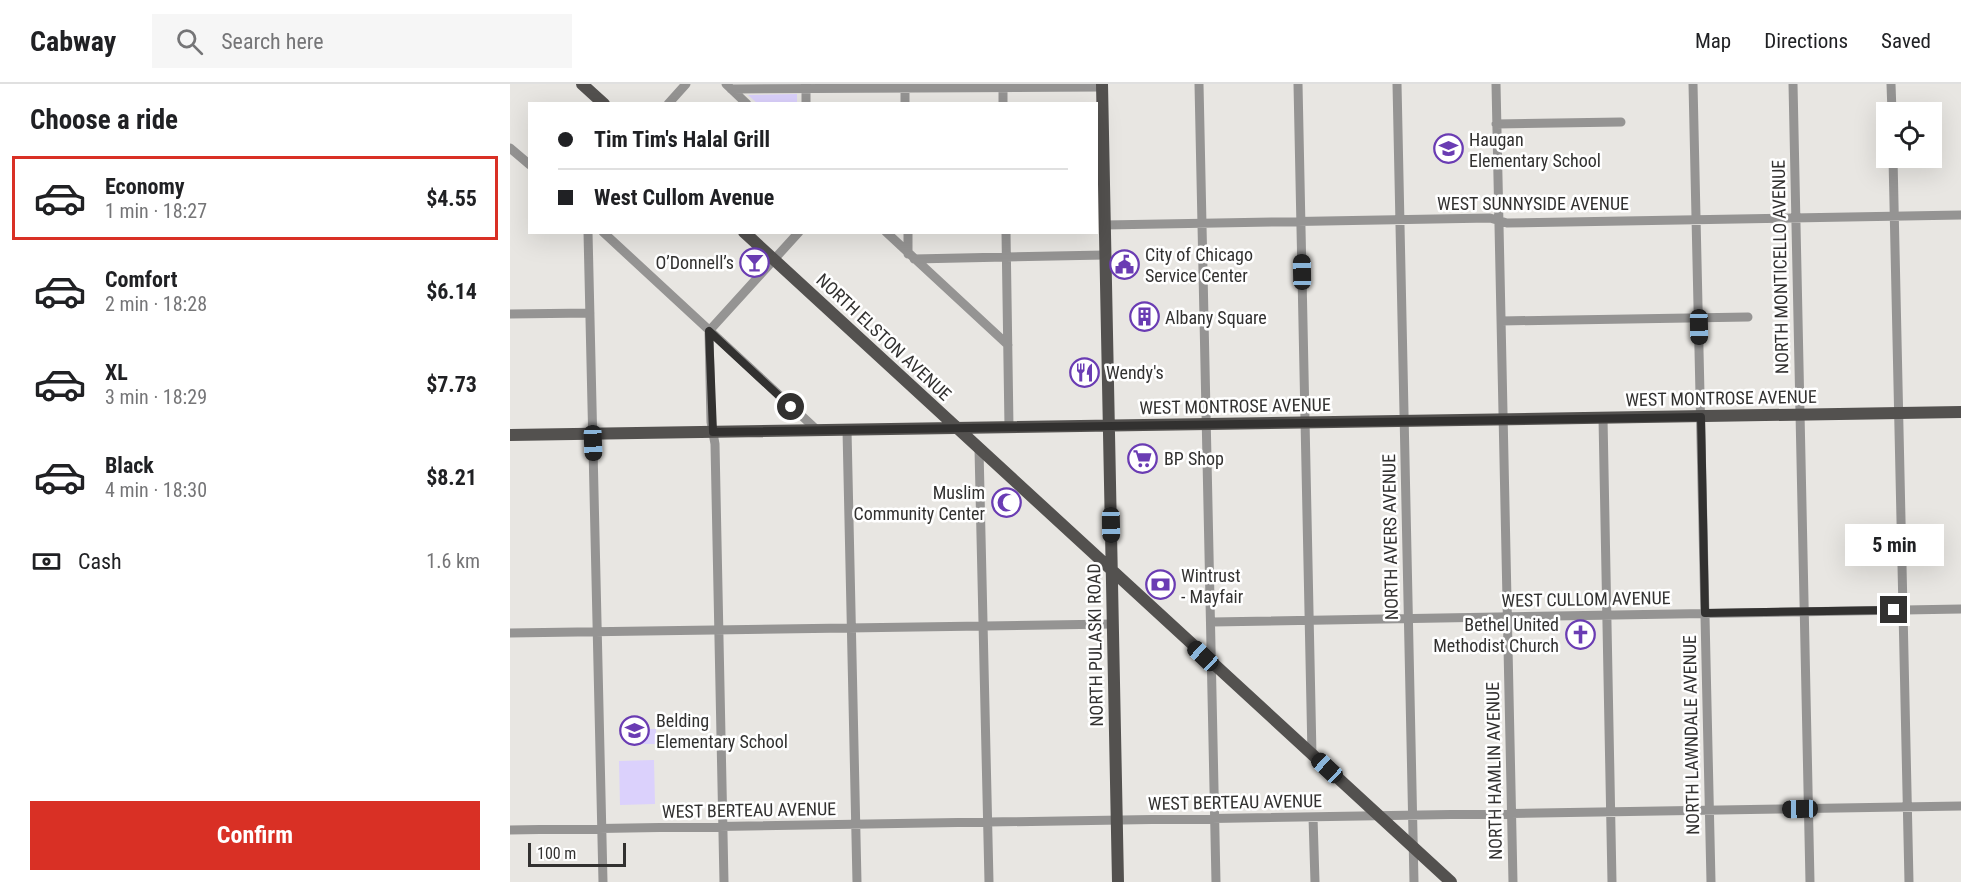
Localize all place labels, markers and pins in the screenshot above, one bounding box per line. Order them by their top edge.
place label: Haugan Elementary School [1469,129,1601,171]
school or university icon: Haugan Elementary School [1432,133,1464,165]
place label: City of Chicago Service Center [1145,244,1253,286]
bar icon: O’Donnell’s [739,246,771,278]
public building icon: City of Chicago Service Center [1108,248,1140,280]
place label: O’Donnell’s [655,252,734,273]
building icon: Albany Square [1128,301,1160,333]
place label: Albany Square [1165,307,1267,328]
restaurant icon: Wendy's [1069,356,1101,388]
place label: Wendy's [1106,362,1164,383]
supermarket icon: BP Shop [1127,442,1159,474]
place label: BP Shop [1164,448,1224,469]
place label: Muslim Community Center [854,482,986,524]
mosque icon: Muslim Community Center [990,486,1022,518]
place label: Wintrust - Mayfair [1181,565,1244,607]
bank icon: Wintrust - Mayfair [1144,569,1176,601]
place label: Bethel United Methodist Church [1433,614,1559,656]
church icon: Bethel United Methodist Church [1564,618,1596,650]
place label: Belding Elementary School [656,710,788,752]
school or university icon: Belding Elementary School [619,714,651,746]

